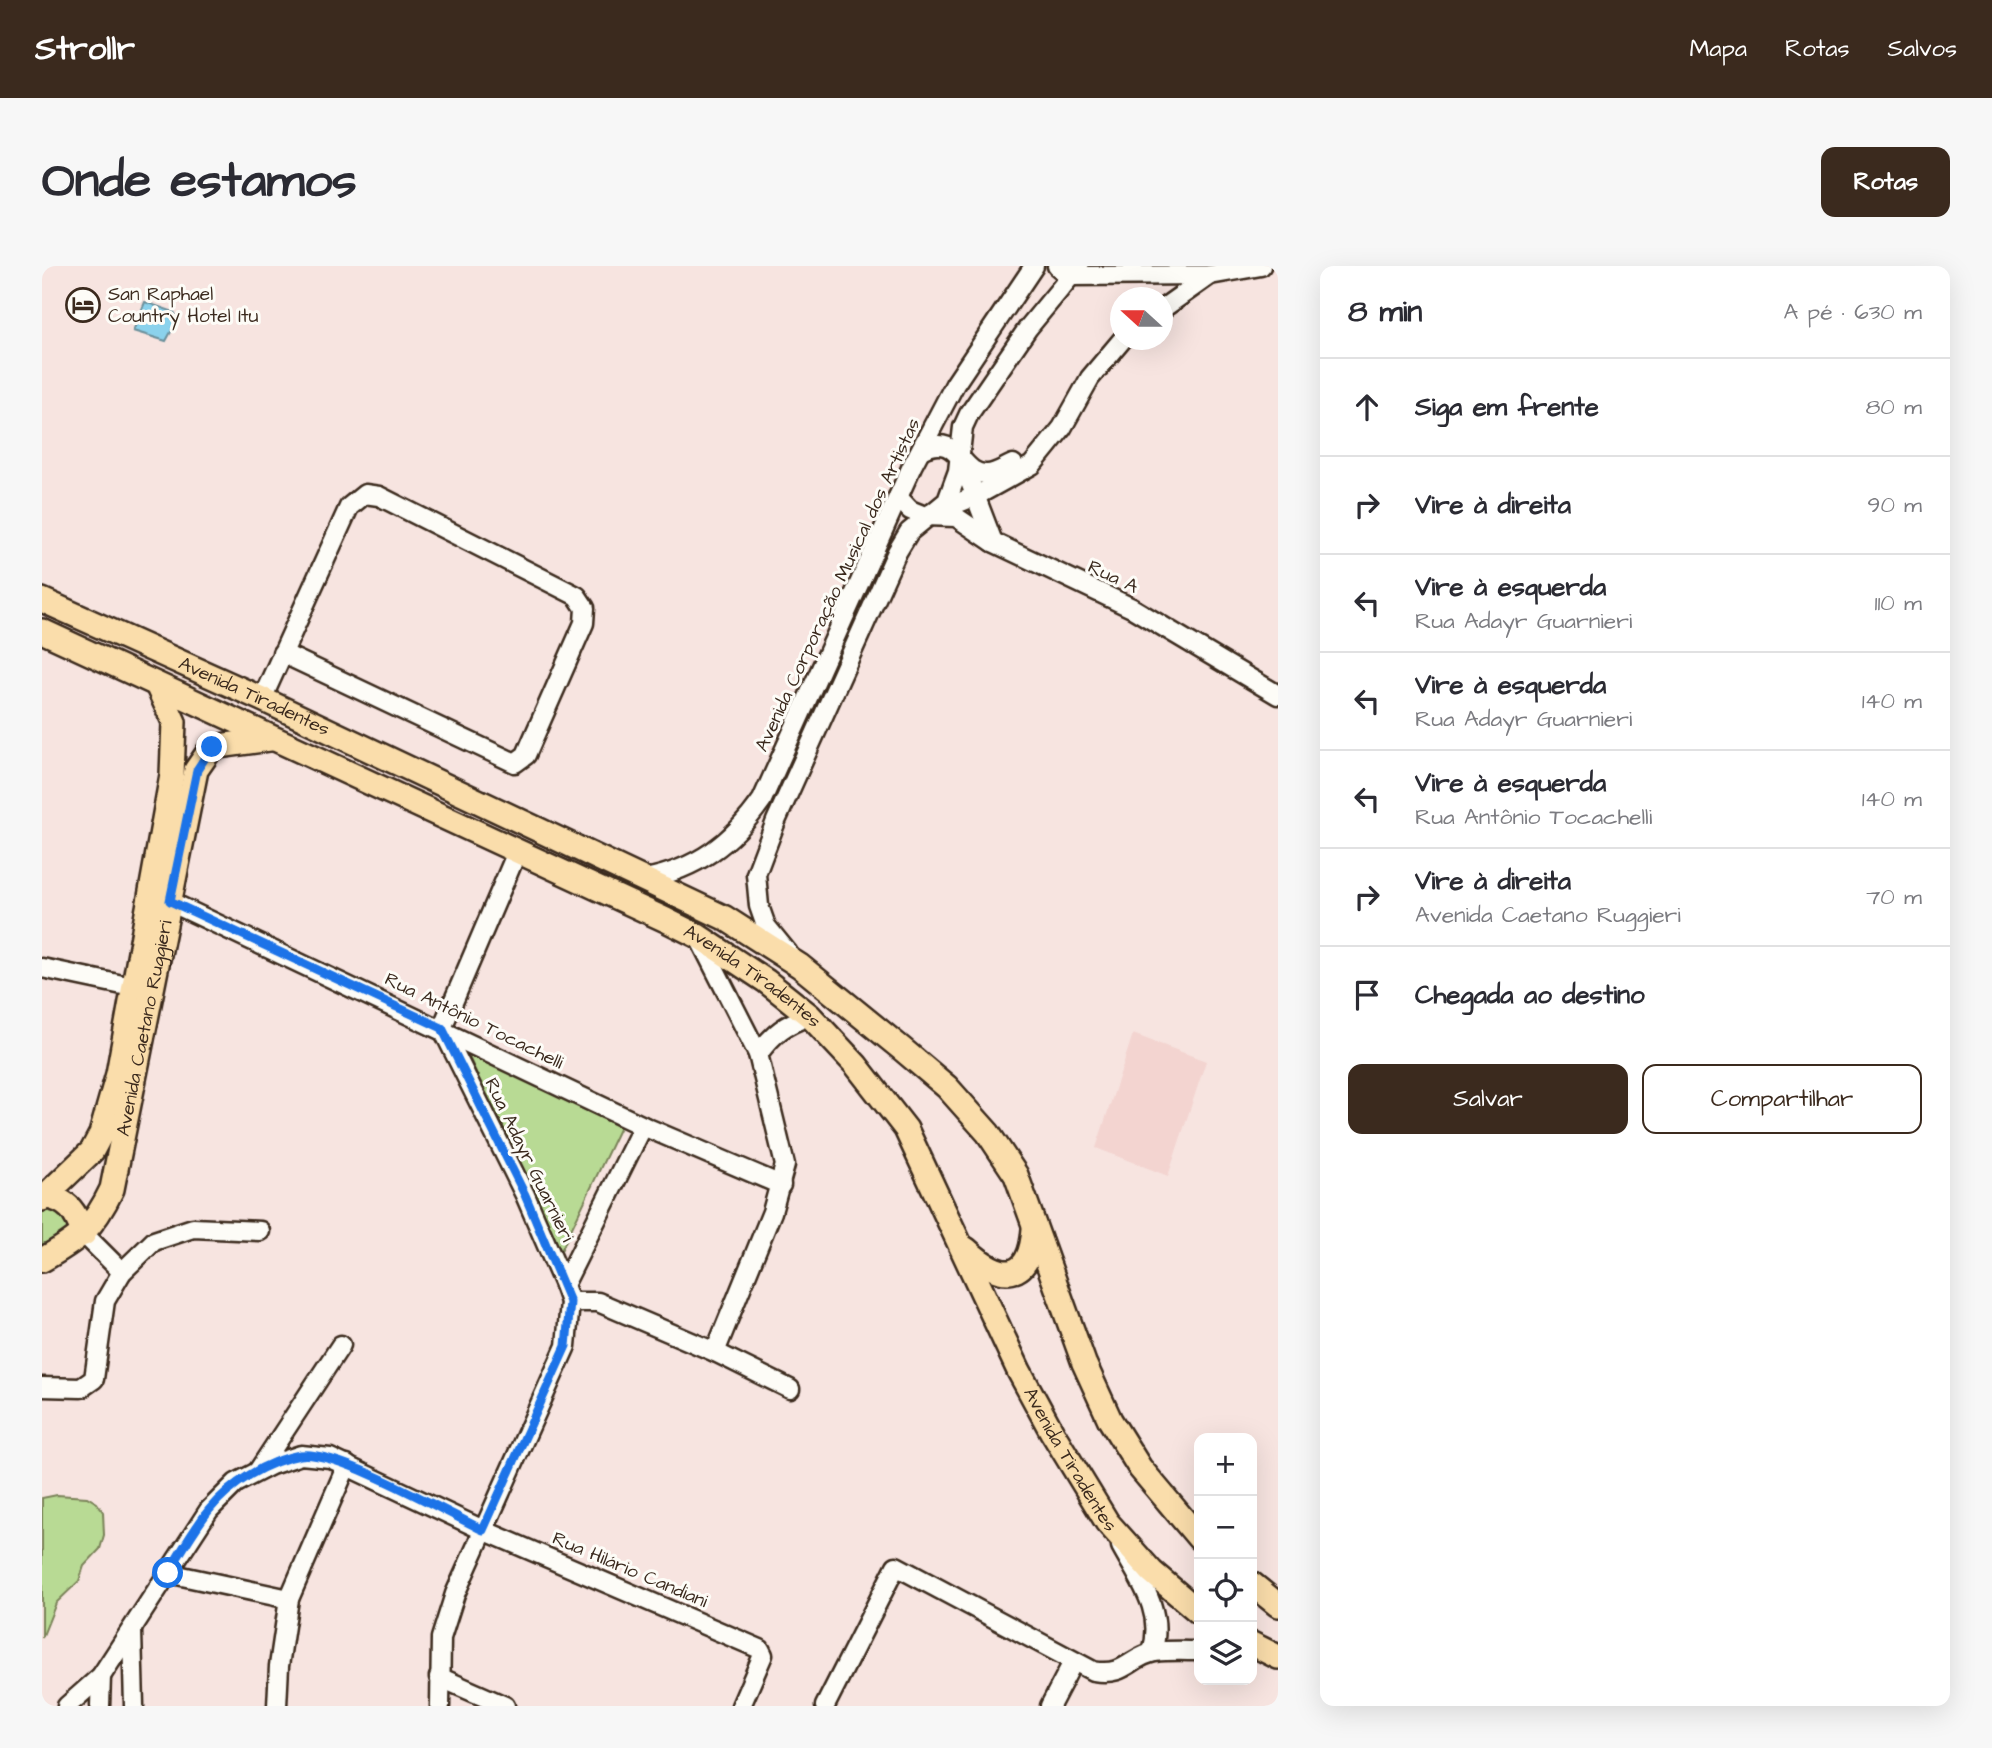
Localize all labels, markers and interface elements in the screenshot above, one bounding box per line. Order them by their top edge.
text: Strollr [35,26,135,72]
text: Mapa [1689,32,1747,66]
text: Rotas [1785,32,1850,66]
text: Salvos [1888,32,1957,66]
button: Rotas [1821,147,1950,217]
text: Onde estamos [42,148,357,216]
place label: San Raphael Country Hotel Itu [108,281,259,331]
hotel icon: San Raphael Country Hotel Itu [64,286,102,324]
north arrow [1110,287,1173,350]
text: 8 min [1348,291,1422,333]
text: A pé · 630 m [1783,296,1922,328]
icon: ahead [1348,388,1386,426]
text: Siga em frente [1415,389,1599,425]
text: 80 m [1865,391,1922,423]
street label: Avenida Corporação Musical dos Artistas [749,414,927,756]
icon: right [1348,486,1386,524]
text: Vire à direita [1415,487,1571,523]
text: 90 m [1867,489,1922,521]
street label: Rua A [1083,554,1143,600]
text: Vire à esquerda [1415,569,1606,605]
icon: left [1348,584,1386,622]
text: 110 m [1874,587,1922,619]
text: Rua Adayr Guarnieri [1415,605,1632,637]
street label: Avenida Tiradentes [174,650,334,743]
text: Vire à esquerda [1415,667,1606,703]
icon: left [1348,682,1386,720]
text: 140 m [1862,685,1922,717]
text: Rua Adayr Guarnieri [1415,703,1632,735]
route end [196,731,227,762]
text: Vire à esquerda [1415,765,1606,801]
icon: left [1348,780,1386,818]
text: 140 m [1862,783,1922,815]
text: Rua Antônio Tocachelli [1415,801,1652,833]
text: Vire à direita [1415,863,1571,899]
icon: right [1348,878,1386,916]
text: 70 m [1866,881,1922,913]
text: Avenida Caetano Ruggieri [1415,899,1681,931]
street label: Avenida Caetano Ruggieri [109,918,179,1139]
street label: Avenida Tiradentes [679,918,828,1034]
street label: Rua Antônio Tocachelli [380,966,568,1076]
icon: arrive [1348,976,1386,1014]
text: Chegada ao destino [1415,977,1645,1013]
button: Salvar [1348,1064,1628,1134]
button: Compartilhar [1642,1064,1922,1134]
street label: Rua Adayr Guarnieri [477,1073,581,1247]
street label: Avenida Tiradentes [1017,1383,1123,1538]
map controls [1194,1433,1257,1685]
button: + [1194,1433,1257,1496]
button: − [1194,1496,1257,1559]
street label: Rua Hilário Candiani [548,1525,712,1615]
route start [152,1557,183,1588]
button: locate [1194,1559,1257,1622]
button: layers [1194,1622,1257,1685]

